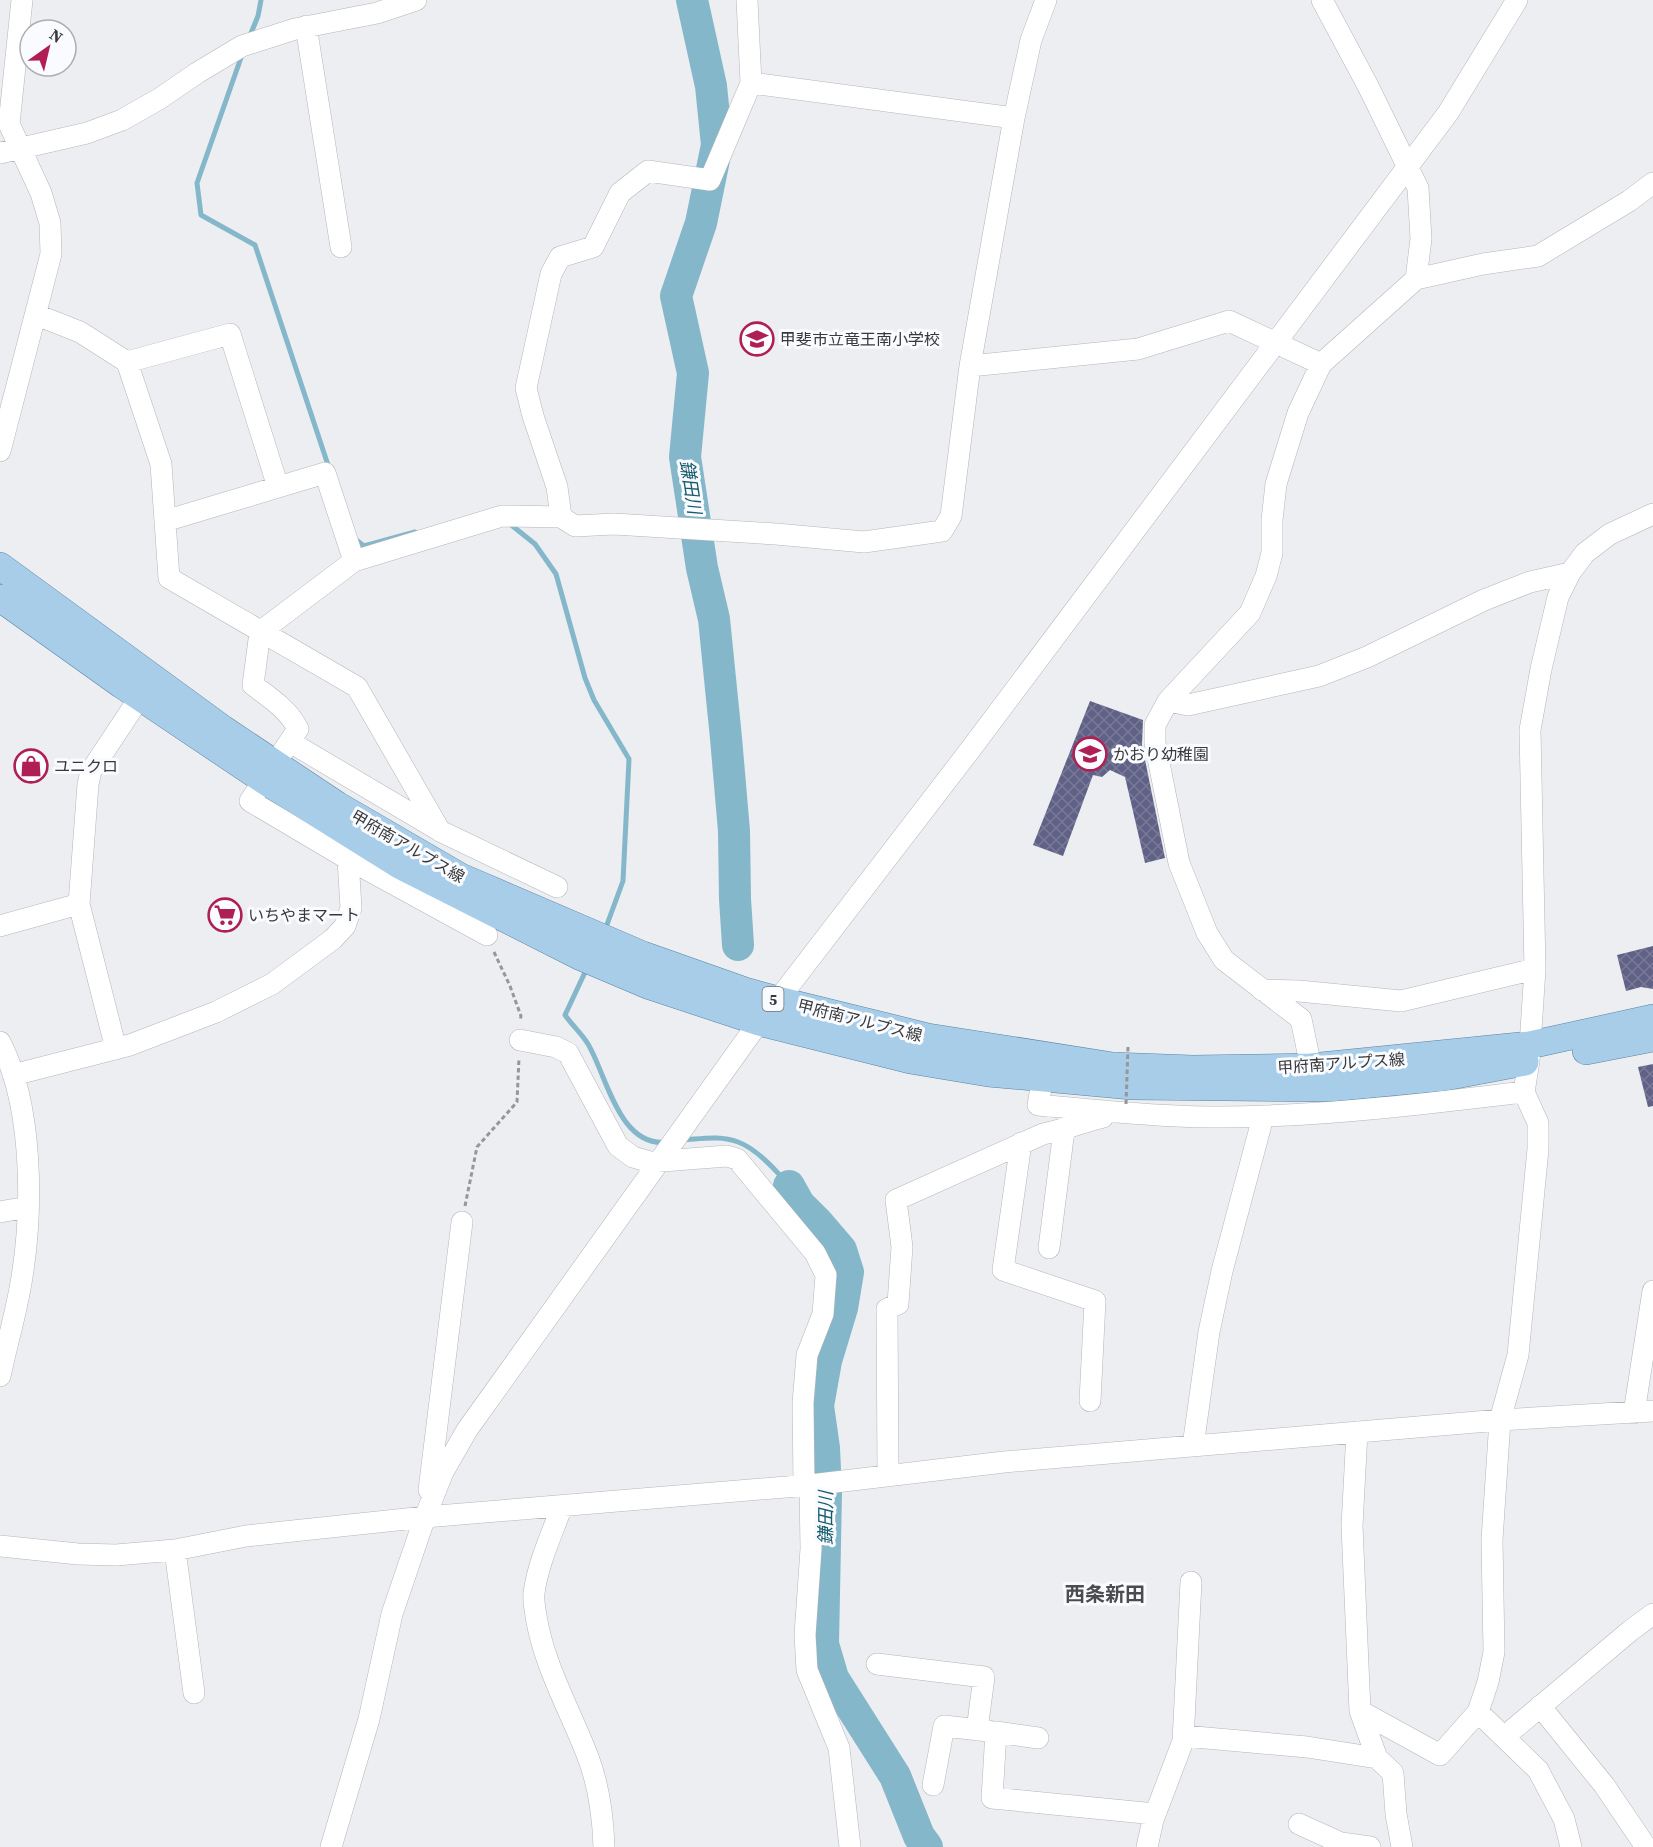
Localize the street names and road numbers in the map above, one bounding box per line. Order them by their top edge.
street label: 甲府南アルプス線 [347,805,469,887]
road number: 5 [762,987,784,1011]
street label: 甲府南アルプス線 [795,994,925,1046]
street label: 甲府南アルプス線 [1276,1048,1406,1078]

